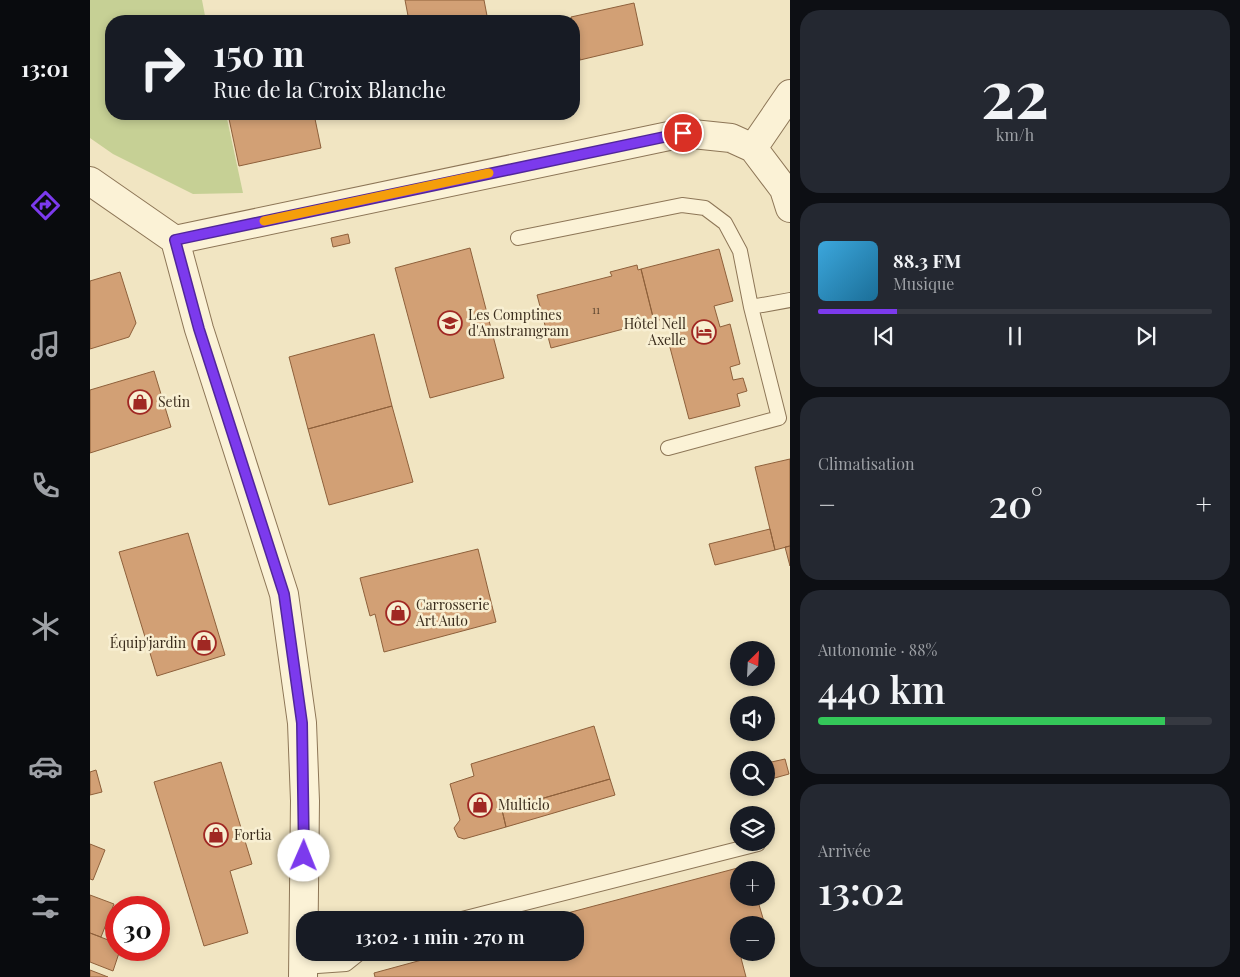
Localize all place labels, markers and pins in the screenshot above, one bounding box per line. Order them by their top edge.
pin [662,112,704,154]
place label: Les Comptines d'Amstramgram [468,305,570,340]
school or university icon: Les Comptines d'Amstramgram [437,310,463,336]
place label: Hôtel Nell Axelle [624,314,686,349]
hotel icon: Hôtel Nell Axelle [691,319,717,345]
shop icon: Setin [127,389,153,415]
place label: Setin [158,392,191,411]
place label: Carrosserie Art Auto [415,595,489,630]
shop icon: Carrosserie Art Auto [385,600,411,626]
shop icon: Équip'jardin [191,630,217,656]
place label: Équip'jardin [110,633,187,652]
shop icon: Multiclo [467,792,493,818]
place label: Multiclo [498,795,550,814]
shop icon: Fortia [203,822,229,848]
place label: Fortia [234,825,272,844]

